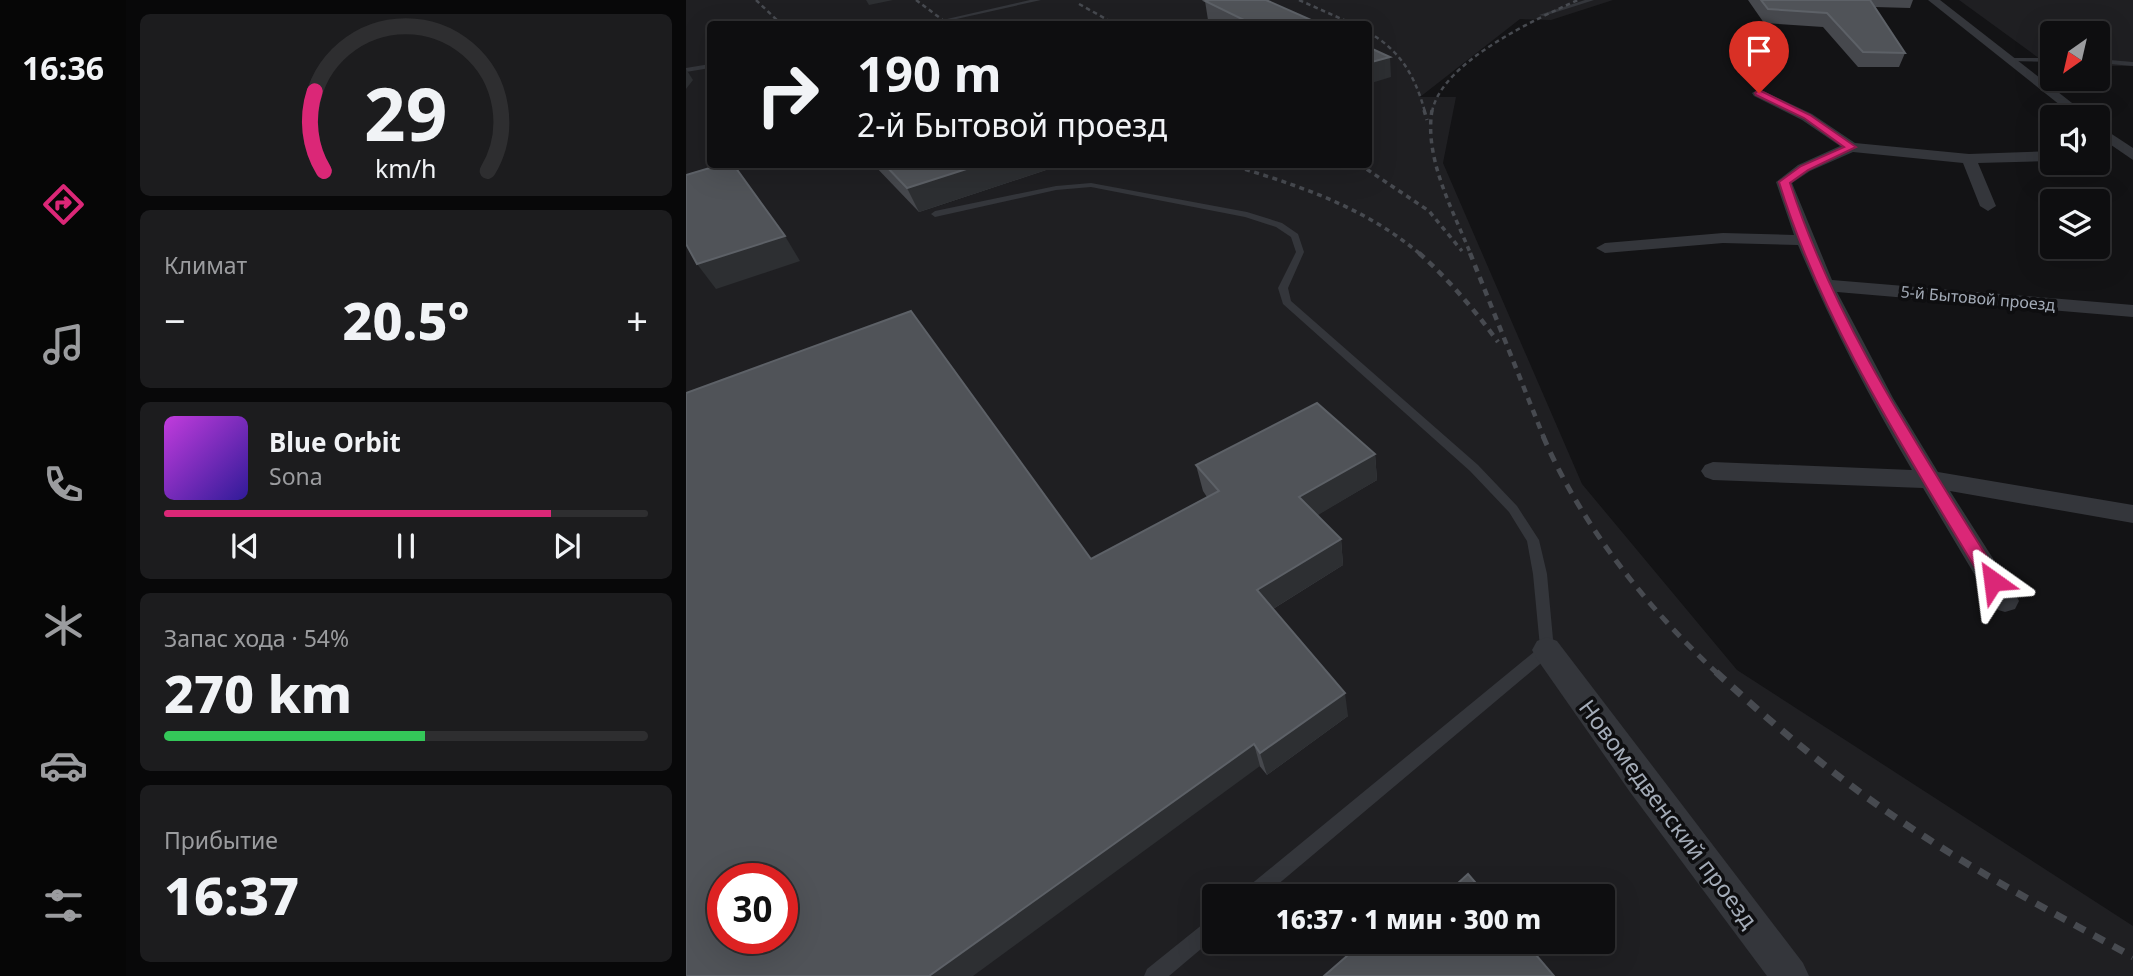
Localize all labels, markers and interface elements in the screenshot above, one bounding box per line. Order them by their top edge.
pin [1729,21,1789,93]
north arrow [2040,21,2110,91]
map controls [2040,21,2110,259]
icon: arrive [1740,32,1778,70]
text: 190 m [857,40,1002,106]
text: 16:36 [22,46,104,89]
icon: right [742,49,833,140]
text: 29 [364,63,448,162]
text: 2-й Бытовой проезд [857,103,1167,146]
button: sound [2040,105,2110,175]
text: km/h [375,151,437,185]
icon: directions [39,180,88,229]
button: layers [2040,189,2110,259]
text: Климат [164,249,247,281]
street label: 5-й Бытовой проезд [1900,280,2056,316]
text: 20.5° [343,284,469,355]
text: − [164,294,186,346]
text: + [626,294,648,346]
icon: music [39,320,88,369]
text: Blue Orbit [269,424,401,460]
icon: phone [39,460,88,509]
text: Sona [269,460,323,492]
icon: previous [226,527,264,565]
icon: pause [387,527,425,565]
icon: next [548,527,586,565]
position arrow [1956,544,2030,618]
icon: climate [39,601,88,650]
text: Запас хода · 54% [164,622,349,654]
text: 270 km [164,657,352,728]
street label: Новомедвенский проезд [1572,692,1765,934]
icon: car [39,741,88,790]
text: Прибытие [164,824,278,856]
text: 16:37 [164,859,299,930]
speed limit sign: 30 [707,863,798,954]
icon: filters [39,881,88,930]
text: 16:37 · 1 мин · 300 m [1276,901,1541,937]

